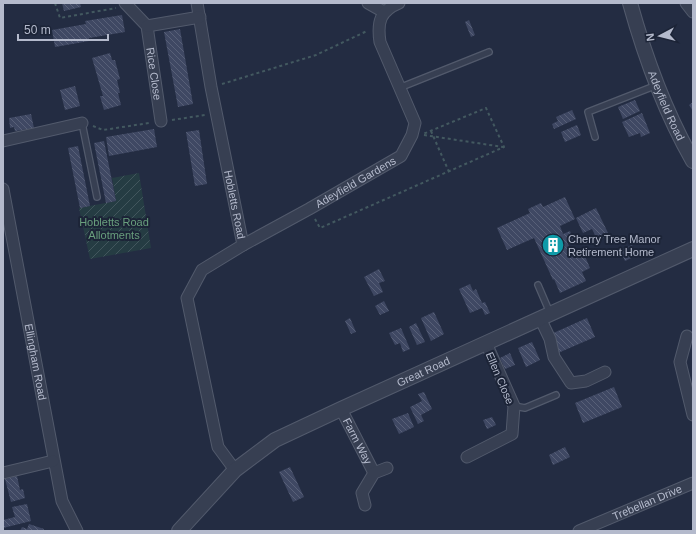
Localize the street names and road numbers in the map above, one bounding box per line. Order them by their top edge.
street label: Rice Close [144,46,164,101]
street label: Adeyfield Road [646,69,687,142]
street label: Adeyfield Gardens [313,154,398,210]
street label: Hobletts Road [222,169,248,240]
street label: Ellingham Road [23,323,49,401]
street label: Ellen Close [484,350,516,406]
street label: Great Road [395,354,452,389]
street label: Farm Way [341,416,375,467]
street label: Trebellan Drive [611,482,684,522]

